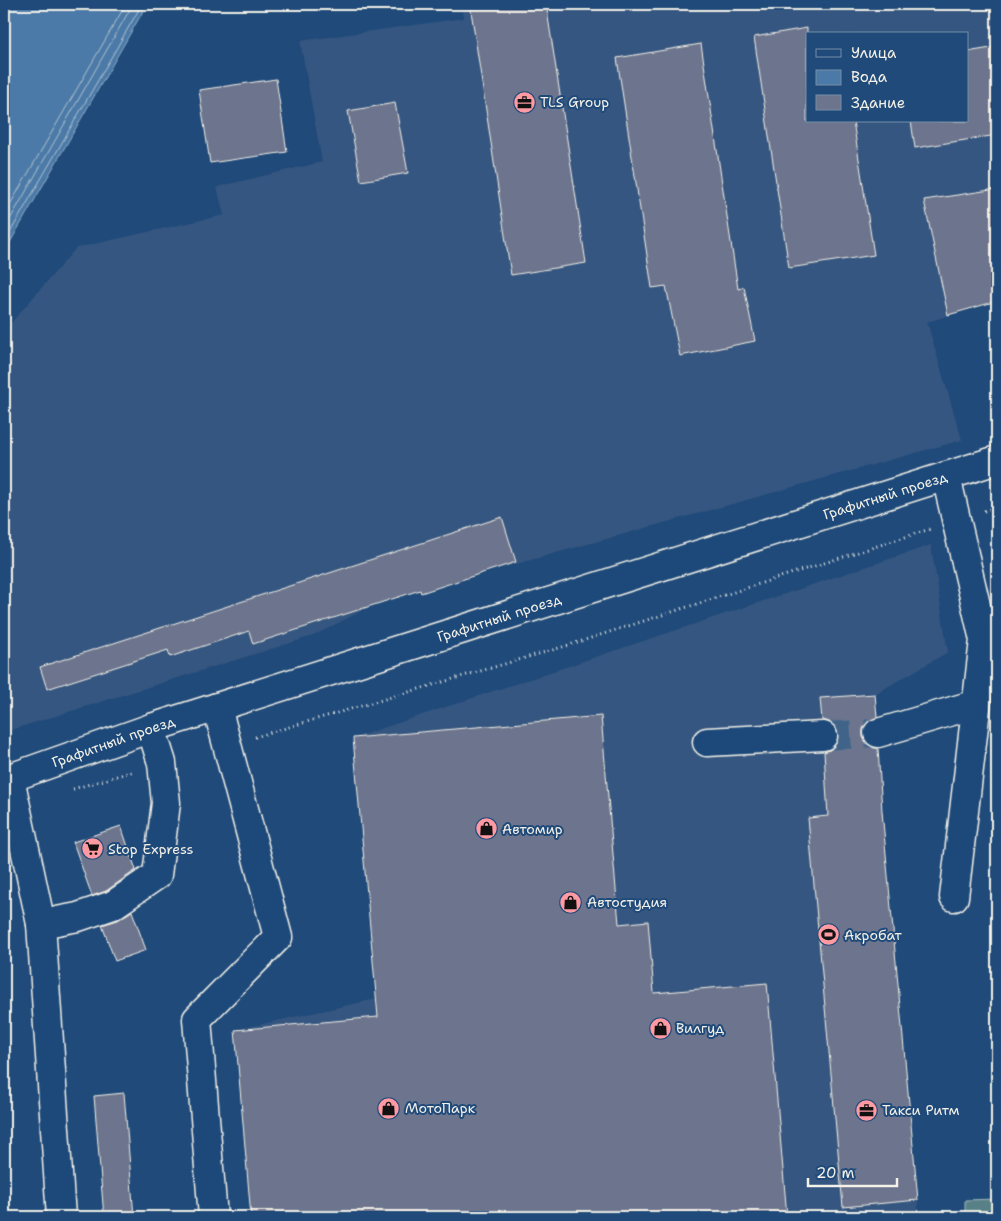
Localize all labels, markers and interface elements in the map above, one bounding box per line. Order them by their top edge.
legend [806,32,968,122]
text: Улица [851,43,897,63]
text: Вода [851,67,888,87]
office icon: TLS Group [512,90,536,114]
place label: TLS Group [540,93,609,111]
text: Здание [851,93,905,113]
street label: Графитный проезд [821,467,950,524]
street label: Графитный проезд [435,590,563,646]
street label: Графитный проезд [49,712,177,771]
shop icon: Автомир [474,817,498,841]
place label: Автомир [502,820,563,838]
supermarket icon: Stop Express [80,837,104,861]
place label: Stop Express [108,840,194,858]
shop icon: Автостудия [559,890,583,914]
place label: Автостудия [587,893,667,911]
sports icon: Акробат [816,923,840,947]
place label: Акробат [844,926,903,944]
shop icon: Вилгуд [648,1016,672,1040]
place label: Вилгуд [676,1019,724,1037]
shop icon: МотоПарк [377,1096,401,1120]
office icon: Такси Ритм [854,1098,878,1122]
place label: МотоПарк [405,1099,476,1117]
place label: Такси Ритм [882,1101,960,1119]
scale bar [808,1156,897,1188]
text: 20 m [816,1163,855,1183]

